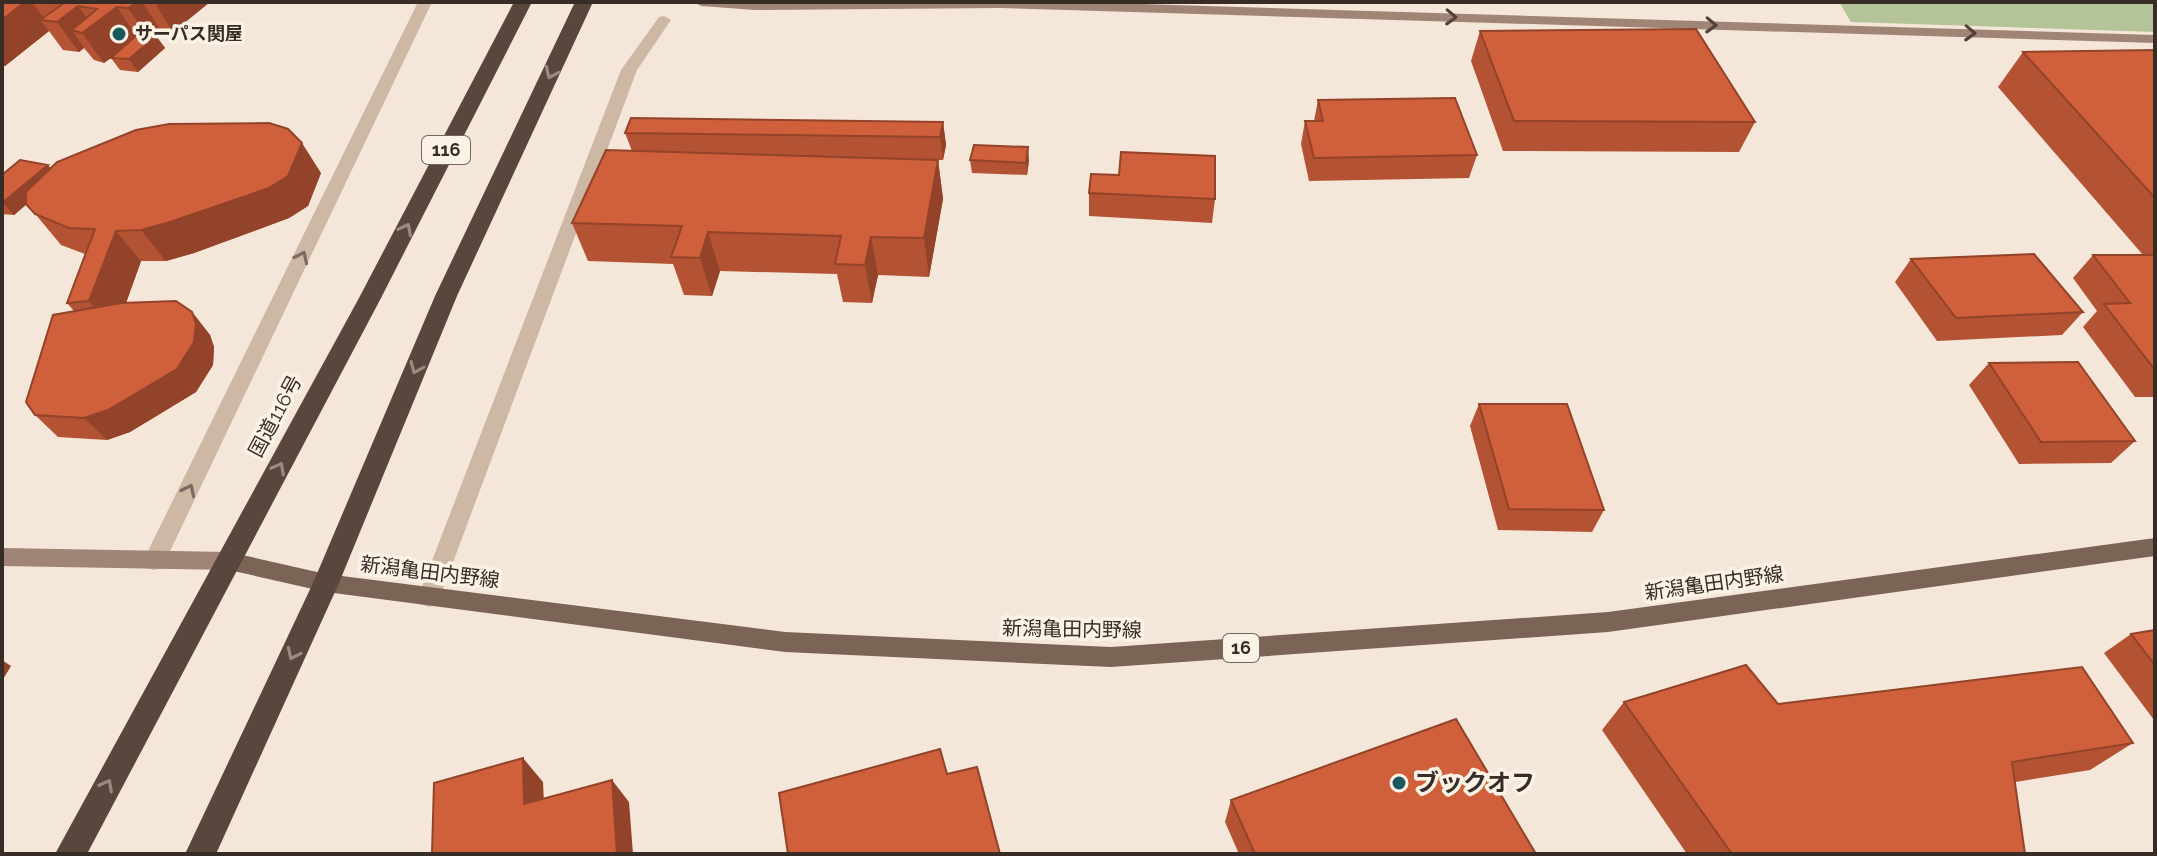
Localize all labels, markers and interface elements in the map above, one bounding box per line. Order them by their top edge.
one-way arrow [1445,9,1458,26]
one-way arrow [1705,16,1718,33]
place label: サーパス関屋 [135,23,243,44]
one-way arrow [1964,24,1977,41]
marker: サーパス関屋 [110,25,128,43]
one-way arrow [545,64,561,79]
road number: 116 [422,136,470,164]
one-way arrow [396,223,411,237]
one-way arrow [292,250,308,265]
one-way arrow [409,360,425,374]
street label: 国道116号 [243,371,307,461]
one-way arrow [269,462,285,477]
one-way arrow [179,484,194,499]
street label: 新潟亀田内野線 [359,552,501,592]
street label: 新潟亀田内野線 [1643,561,1785,605]
street label: 新潟亀田内野線 [1002,616,1142,642]
road number: 16 [1223,634,1259,662]
one-way arrow [287,645,303,660]
place label: ブックオフ [1415,768,1535,797]
marker: ブックオフ [1390,774,1408,792]
one-way arrow [98,779,113,794]

